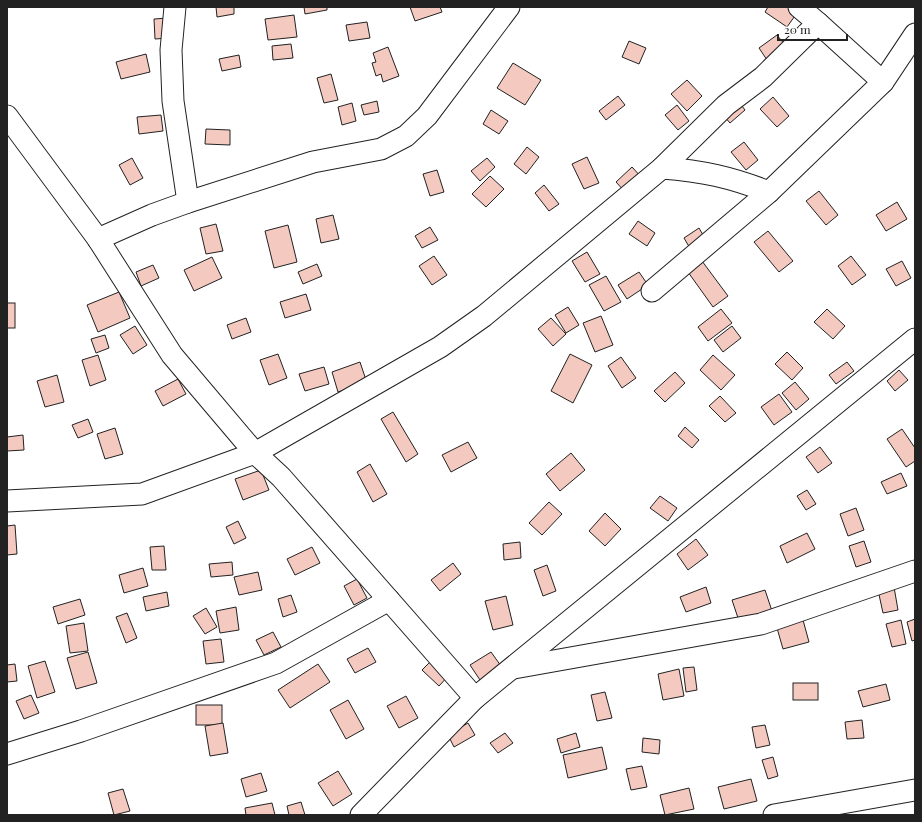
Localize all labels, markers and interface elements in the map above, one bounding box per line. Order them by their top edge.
scale bar [778,16,847,42]
text: 20 m [784,21,811,37]

